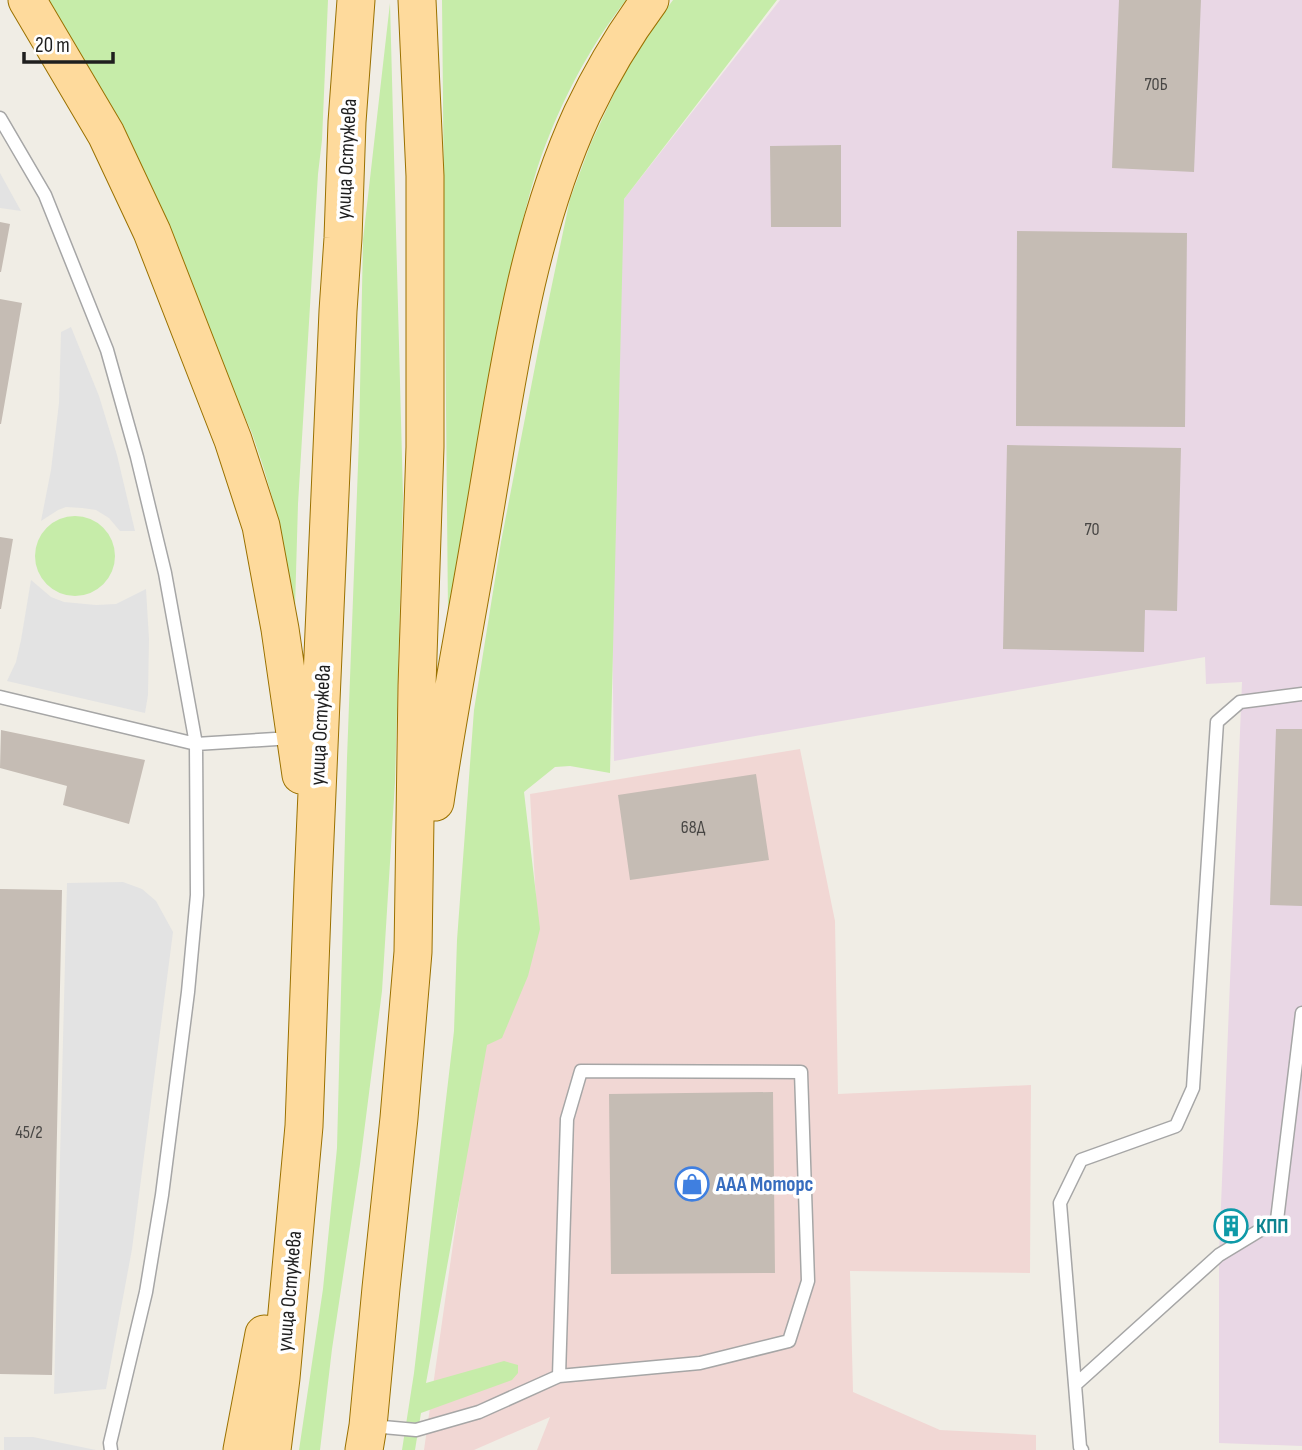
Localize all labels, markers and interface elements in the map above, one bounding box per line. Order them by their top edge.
scale bar [24,21,114,65]
text: 20 m [35,33,70,58]
house number: 70Б [1144,74,1168,95]
street label: улица Остужева [331,98,362,220]
house number: 70 [1084,519,1100,540]
street label: улица Остужева [305,664,336,786]
house number: 68Д [681,817,706,838]
house number: 45/2 [15,1122,43,1143]
shop icon: ААА Моторс [673,1165,711,1203]
place label: ААА Моторс [715,1172,814,1197]
building icon: КПП [1212,1207,1250,1245]
place label: КПП [1256,1214,1288,1239]
street label: улица Остужева [272,1230,307,1352]

